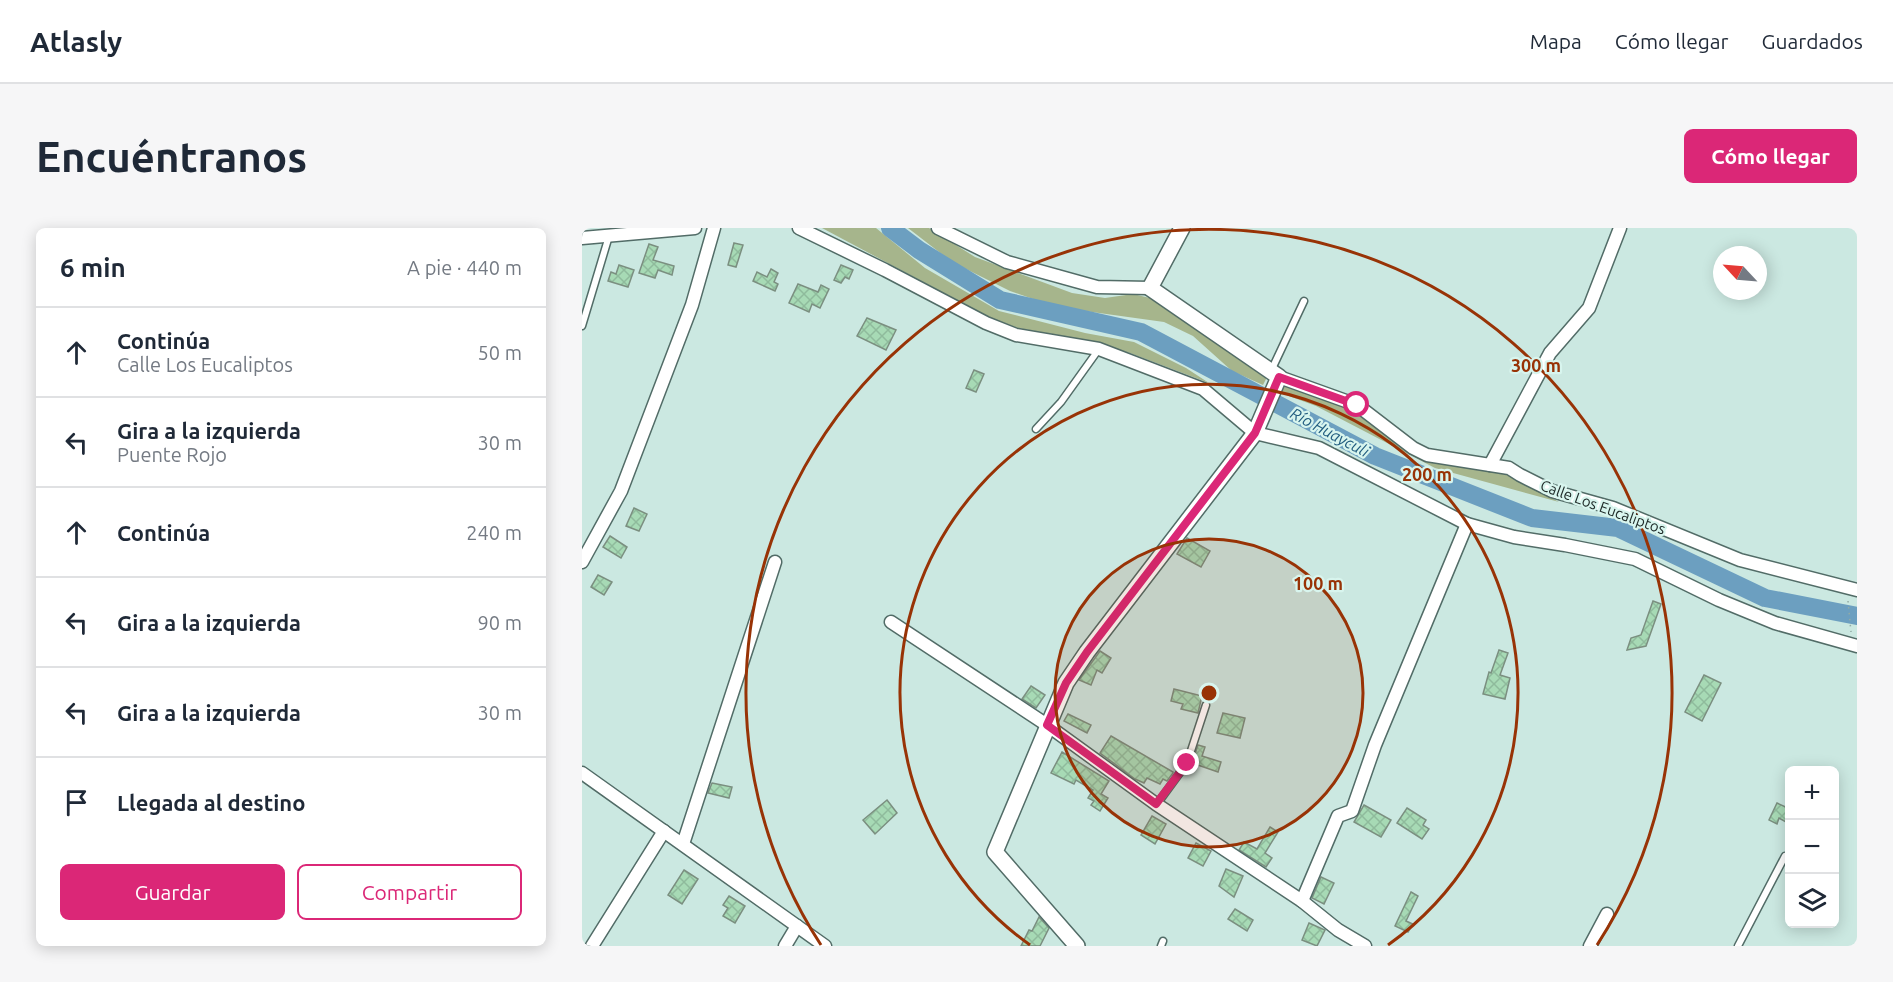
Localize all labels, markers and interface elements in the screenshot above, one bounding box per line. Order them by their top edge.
text: Atlasly [30,26,122,57]
text: Mapa [1530,29,1582,53]
text: Cómo llegar [1615,29,1729,53]
text: Guardados [1762,29,1863,53]
button: Cómo llegar [1684,129,1857,183]
text: Encuéntranos [36,133,307,180]
north arrow [1713,246,1767,300]
text: 6 min [60,253,126,282]
text: A pie · 440 m [407,256,522,279]
text: Continúa [117,328,210,353]
icon: ahead [60,336,93,369]
text: 50 m [478,341,522,364]
text: Calle Los Eucaliptos [117,353,293,376]
text: 300 m [1511,355,1561,375]
route start [1343,391,1369,417]
water label: Río Huayculi [1288,404,1373,461]
text: Gira a la izquierda [117,418,301,443]
icon: left [60,426,93,459]
text: 30 m [478,431,522,454]
text: Puente Rojo [117,443,227,466]
text: 200 m [1402,464,1452,484]
street label: Calle Los Eucaliptos [1538,476,1668,538]
icon: ahead [60,516,93,549]
text: Continúa [117,520,210,545]
text: 240 m [466,521,522,544]
text: 100 m [1293,573,1343,593]
icon: left [60,606,93,639]
text: Gira a la izquierda [117,610,301,635]
text: 90 m [478,611,522,634]
centre of rings [1199,683,1219,703]
icon: left [60,696,93,729]
text: Gira a la izquierda [117,700,301,725]
text: 30 m [478,701,522,724]
route end [1173,749,1199,775]
map controls [1785,766,1839,928]
button: + [1785,766,1839,820]
icon: arrive [60,786,93,819]
text: Llegada al destino [117,790,305,815]
button: − [1785,820,1839,874]
button: Guardar [60,864,285,920]
button: Compartir [297,864,522,920]
button: layers [1785,874,1839,928]

